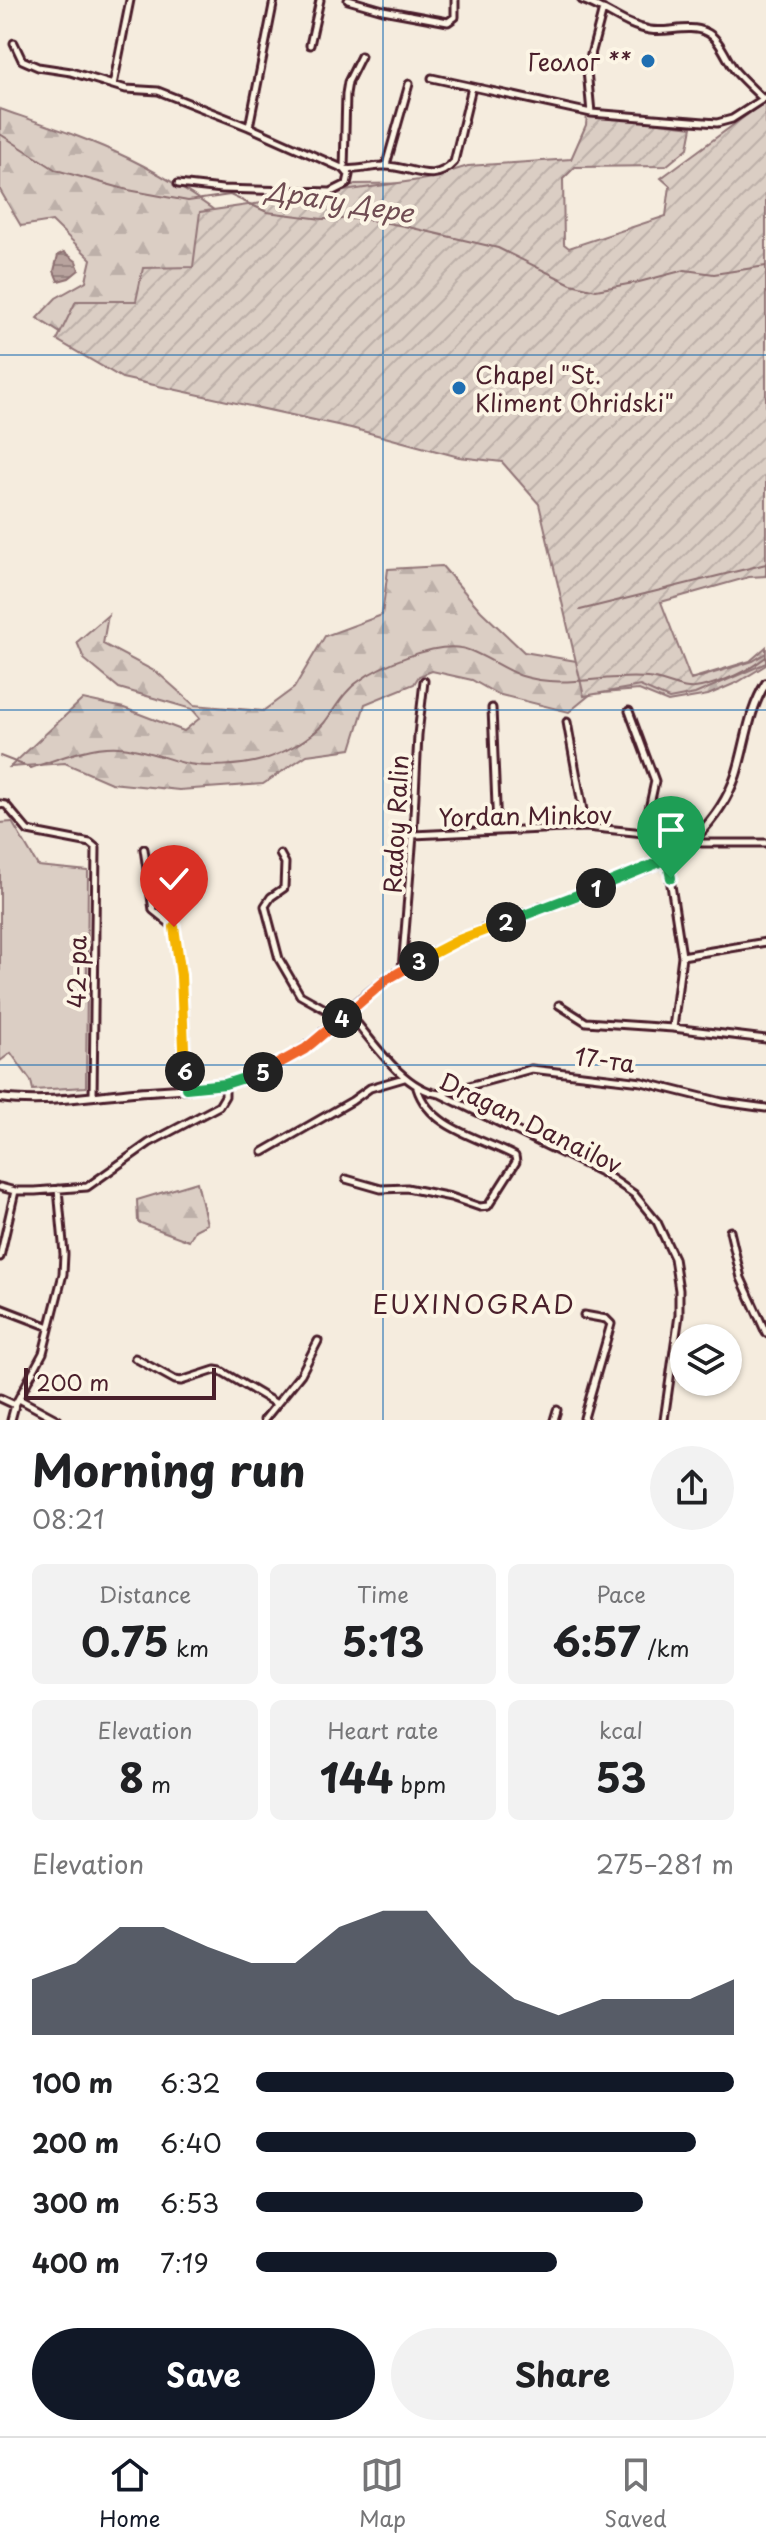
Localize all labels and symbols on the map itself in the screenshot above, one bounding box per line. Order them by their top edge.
place label: Геолог ** [528,43,632,79]
marker: Геолог ** [639,52,657,70]
water label: Драгу Дере [262,170,418,232]
place label: Chapel "St. Kliment Ohridski" [475,356,674,420]
marker: Chapel "St. Kliment Ohridski" [450,379,468,397]
street label: Radoy Ralin [373,754,417,894]
street label: Yordan Minkov [438,795,612,835]
pin [637,796,705,878]
pin [140,845,208,927]
pin: 1 [576,868,616,908]
pin: 2 [486,902,526,942]
street label: 42-ра [57,935,95,1009]
pin: 3 [399,941,439,981]
pin: 4 [322,998,362,1038]
street label: 17-та [572,1037,638,1081]
pin: 6 [165,1051,205,1091]
pin: 5 [243,1052,283,1092]
street label: Dragan Danailov [433,1062,629,1182]
district label: EUXINOGRAD [372,1284,576,1323]
scale bar [24,1364,216,1400]

